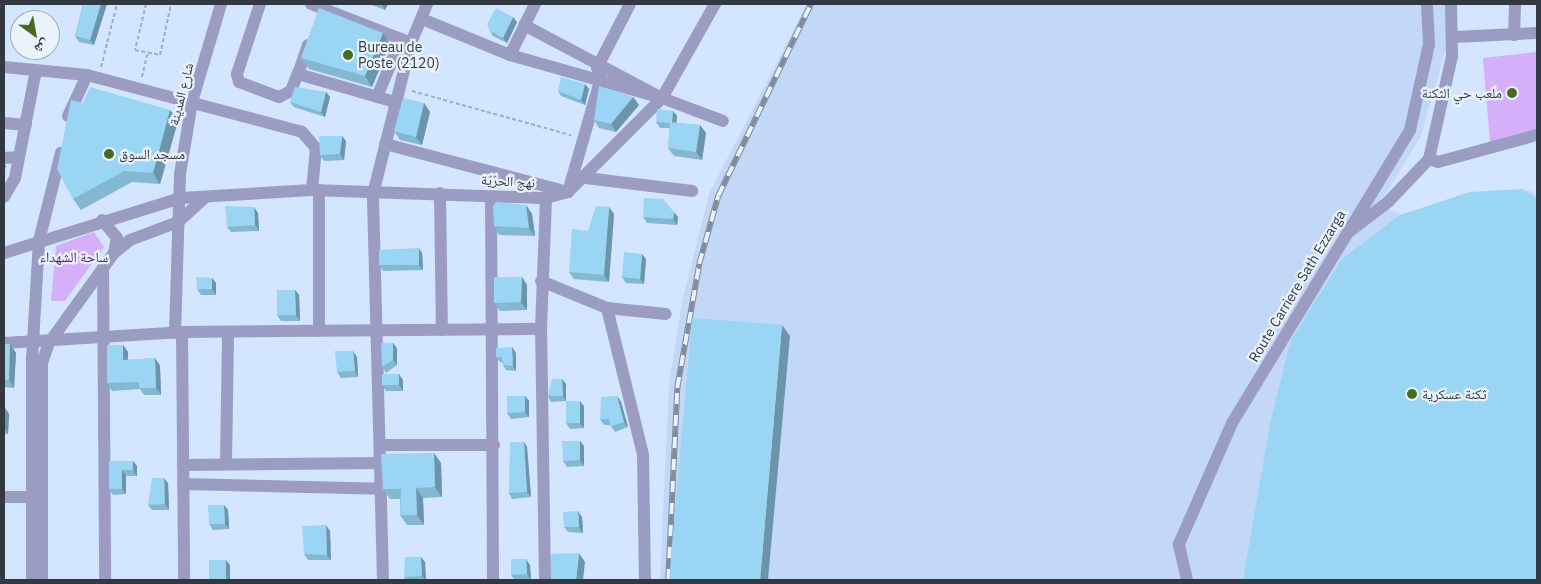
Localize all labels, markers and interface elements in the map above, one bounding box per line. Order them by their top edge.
north arrow [10,10,60,60]
text: ش [31,35,53,58]
place label: Bureau de Poste (2120) [358,39,440,72]
marker: Bureau de Poste (2120) [342,49,354,61]
street label: شارع المدينة [165,61,197,127]
place label: ملعب حي الثكنة [1422,85,1502,101]
marker: ملعب حي الثكنة [1506,87,1518,99]
place label: مسجد السوق [119,146,185,162]
marker: مسجد السوق [103,148,115,160]
street label: نهج الحرّيّة [480,171,536,191]
street label: Route Carriere Sath Ezzarga [1245,207,1349,365]
park label: ساحة الشهداء [40,249,108,265]
place label: ثكنة عسكرية [1422,386,1487,402]
marker: ثكنة عسكرية [1406,388,1418,400]

